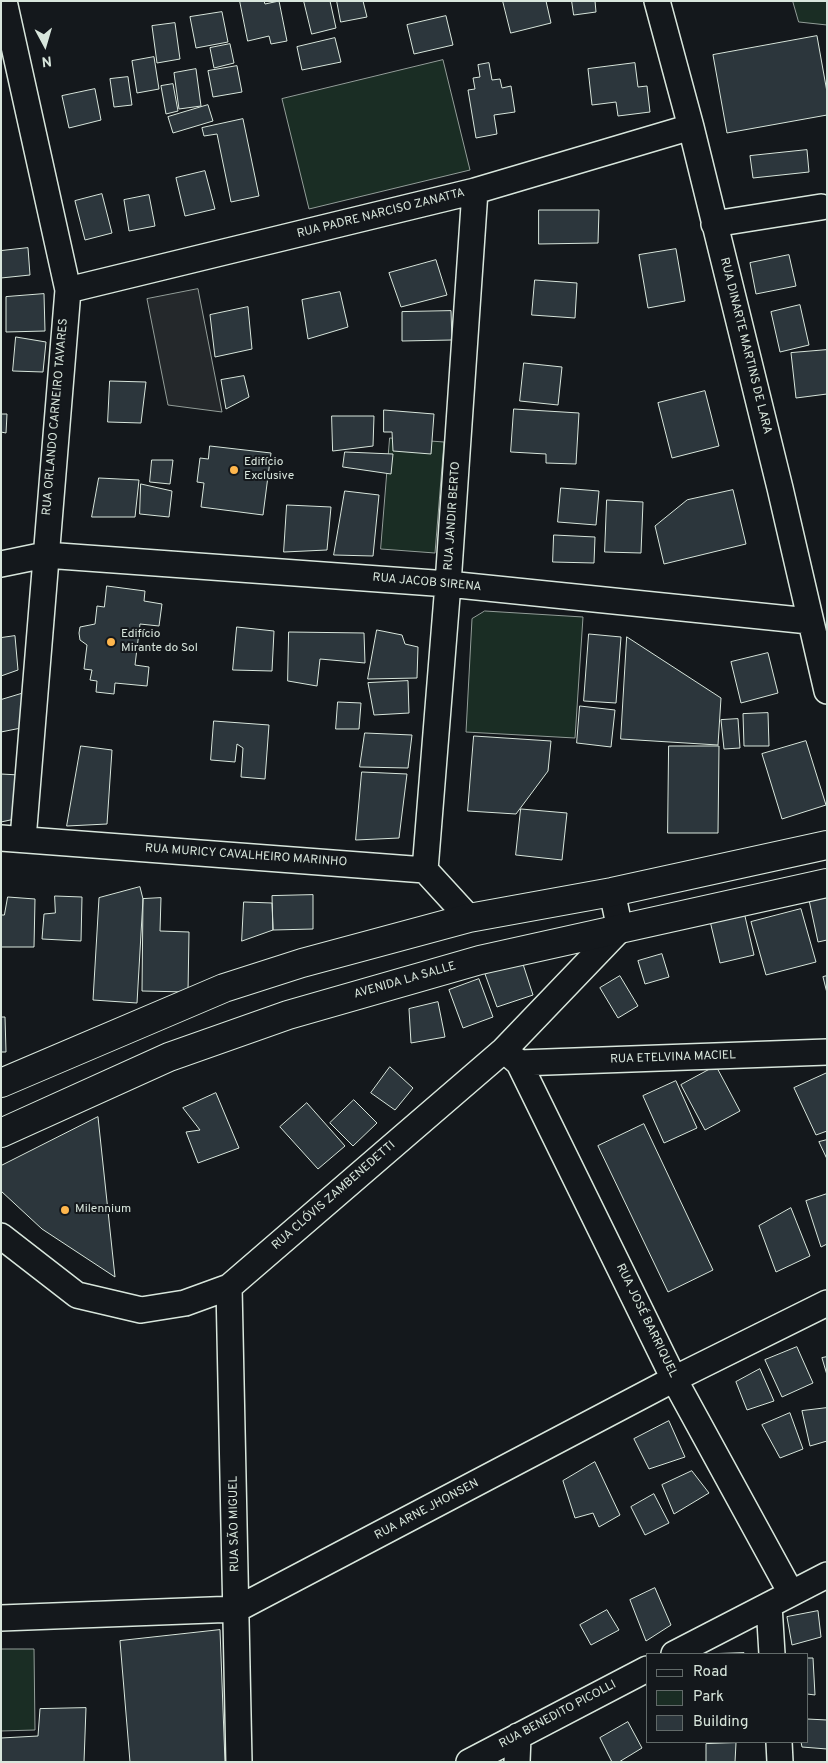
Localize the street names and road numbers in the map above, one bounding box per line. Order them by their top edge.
street label: RUA PADRE NARCISO ZANATTA [296,186,466,242]
street label: RUA DINARTE MARTINS DE LARA [716,256,774,436]
street label: RUA ORLANDO CARNEIRO TAVARES [40,318,72,516]
street label: RUA JANDIR BERTO [442,461,464,571]
street label: RUA JACOB SIRENA [372,571,482,595]
street label: RUA MURICY CAVALHEIRO MARINHO [144,842,348,870]
street label: AVENIDA LA SALLE [352,960,458,1002]
street label: RUA ETELVINA MACIEL [610,1049,736,1067]
street label: RUA CLÓVIS ZAMBENEDETTI [269,1139,399,1253]
street label: RUA JOSÉ BARRIQUEL [612,1262,680,1380]
street label: RUA SÃO MIGUEL [227,1476,243,1572]
street label: RUA ARNE JHONSEN [372,1476,482,1544]
street label: RUA BENEDITO PICOLLI [497,1678,619,1752]

